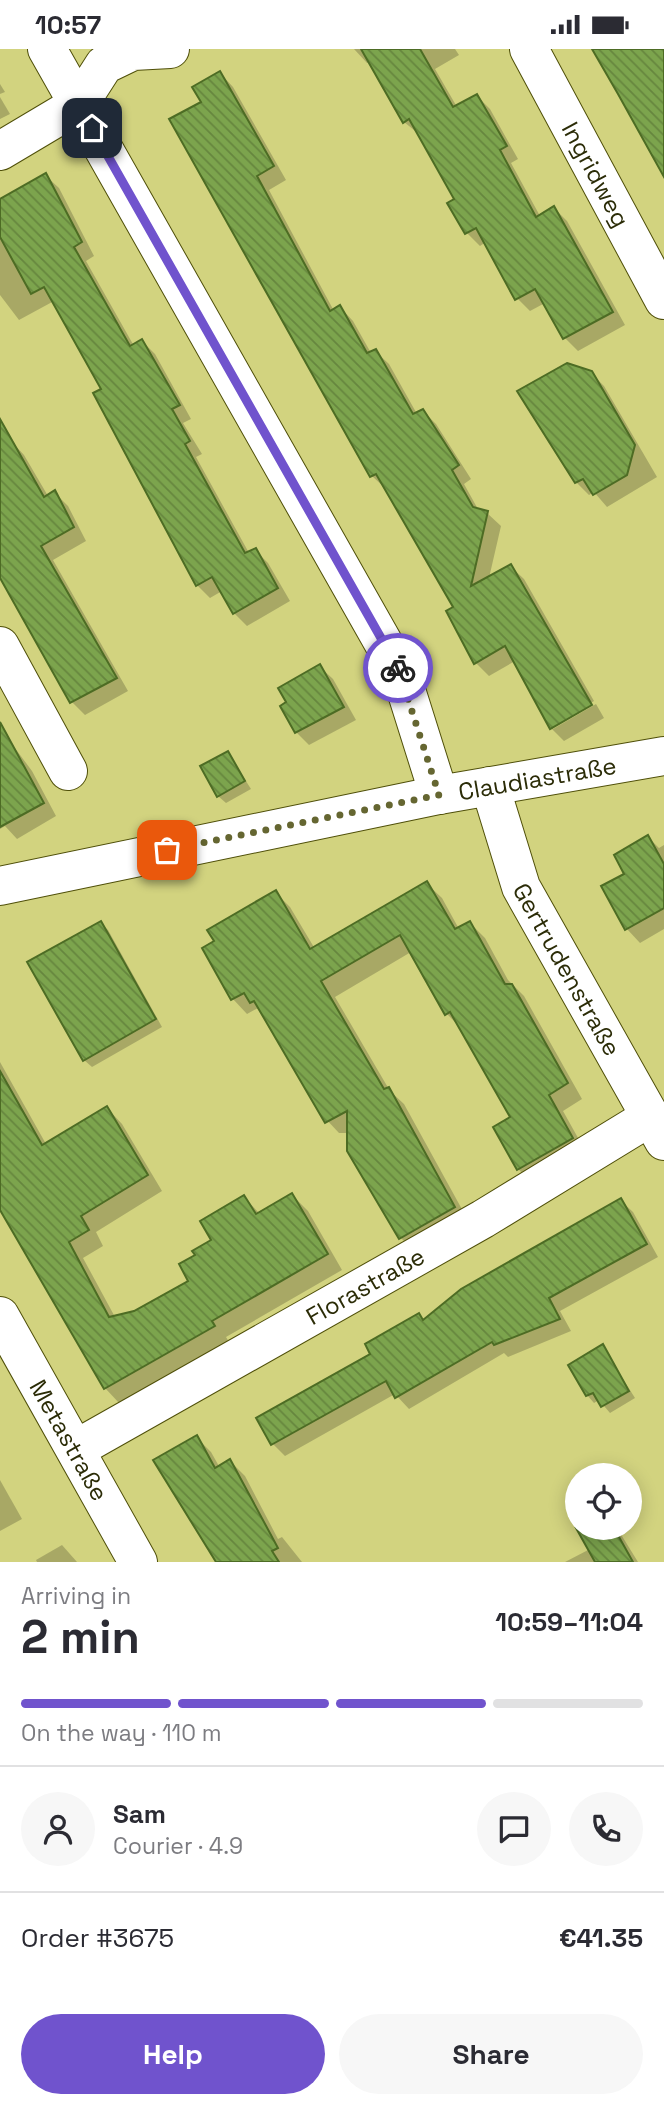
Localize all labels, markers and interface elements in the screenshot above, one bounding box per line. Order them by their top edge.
text: 10:57 [35,8,101,42]
pin [62,98,122,158]
icon: home [73,109,111,147]
street label: Ingridweg [555,116,637,232]
courier [363,633,433,703]
icon: bike [379,649,417,687]
street label: Claudiastraße [456,749,619,807]
pin [137,820,197,880]
icon: bag [148,831,186,869]
street label: Gertrudenstraße [506,877,628,1061]
street label: Florastraße [300,1240,430,1331]
street label: Metastraße [23,1374,116,1506]
map controls [565,1463,642,1540]
button: locate [565,1463,642,1540]
text: Arriving in [21,1581,131,1611]
text: 10:59–11:04 [495,1605,643,1639]
text: 2 min [21,1608,140,1666]
text: On the way · 110 m [21,1718,222,1748]
button: person [21,1792,95,1866]
button: chat [477,1792,551,1866]
button: phone [569,1792,643,1866]
text: Sam [113,1797,166,1831]
text: Courier · 4.9 [113,1831,243,1861]
text: Order #3675 [21,1921,174,1955]
text: €41.35 [559,1921,643,1955]
button: Help [21,2014,325,2094]
button: Share [339,2014,643,2094]

